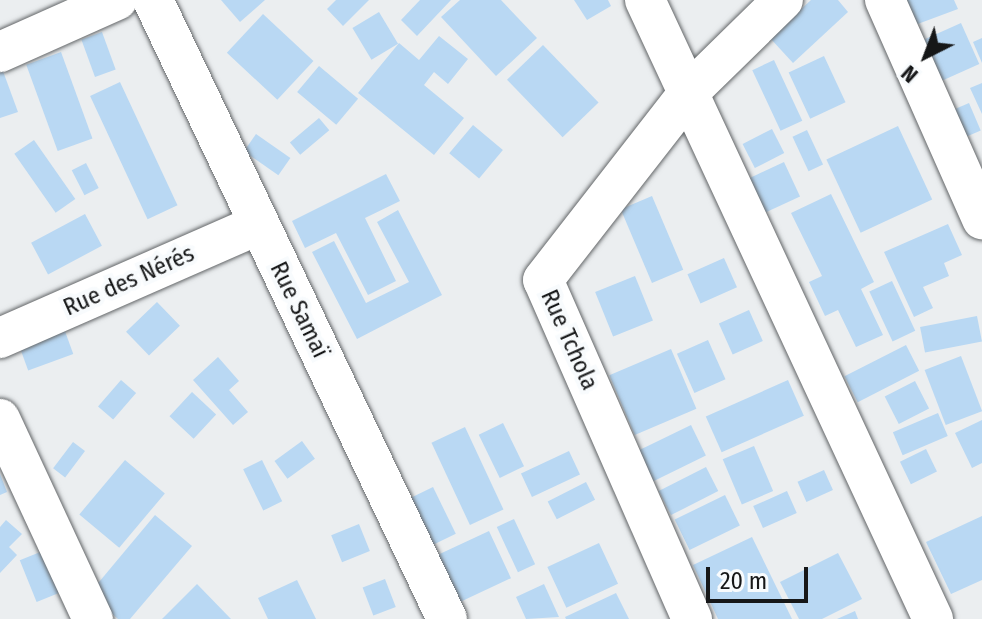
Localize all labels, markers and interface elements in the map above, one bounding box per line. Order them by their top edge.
north arrow [886,16,966,96]
text: N [896,60,924,89]
street label: Rue des Nérés [59,239,199,323]
street label: Rue Samaï [263,257,335,363]
street label: Rue Tchola [534,286,604,394]
scale bar [710,551,812,601]
text: 20 m [720,567,767,595]

